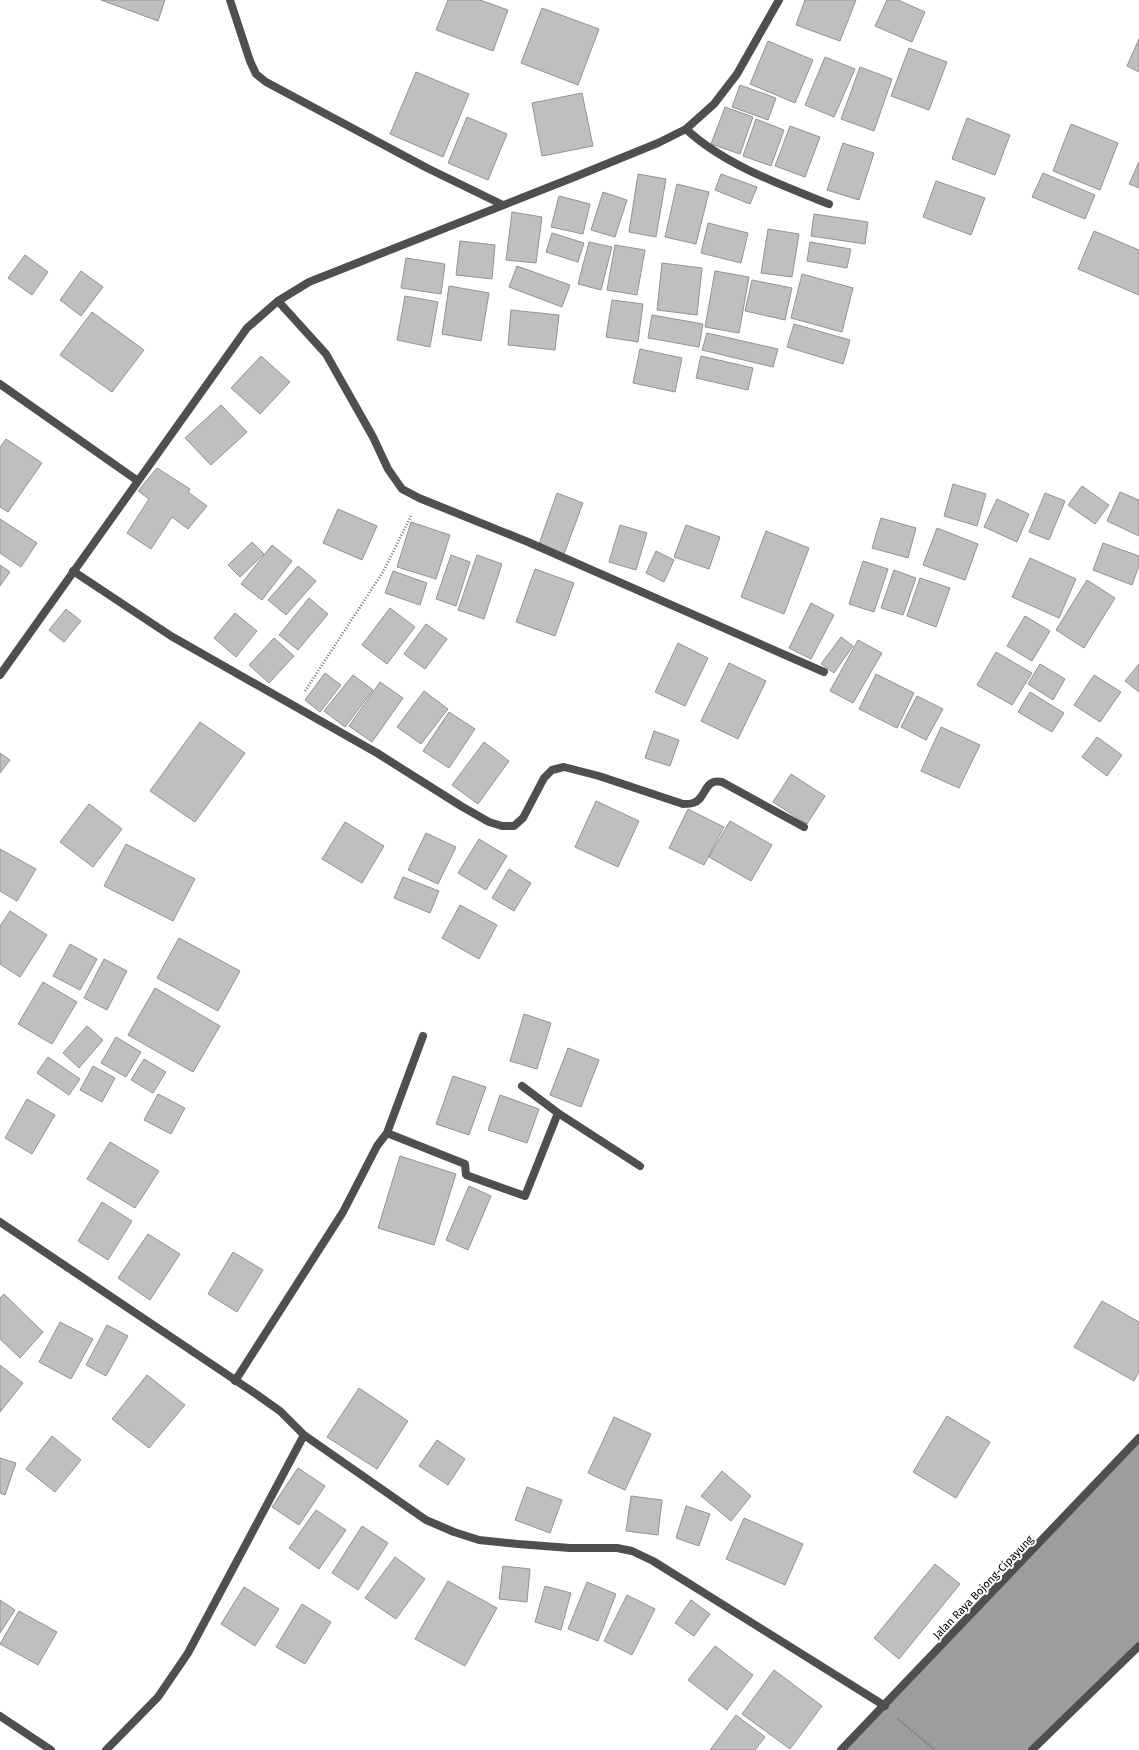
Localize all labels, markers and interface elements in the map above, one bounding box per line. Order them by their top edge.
street label: Jalan Raya Bojong-Cipayung [930,1533,1036,1642]

